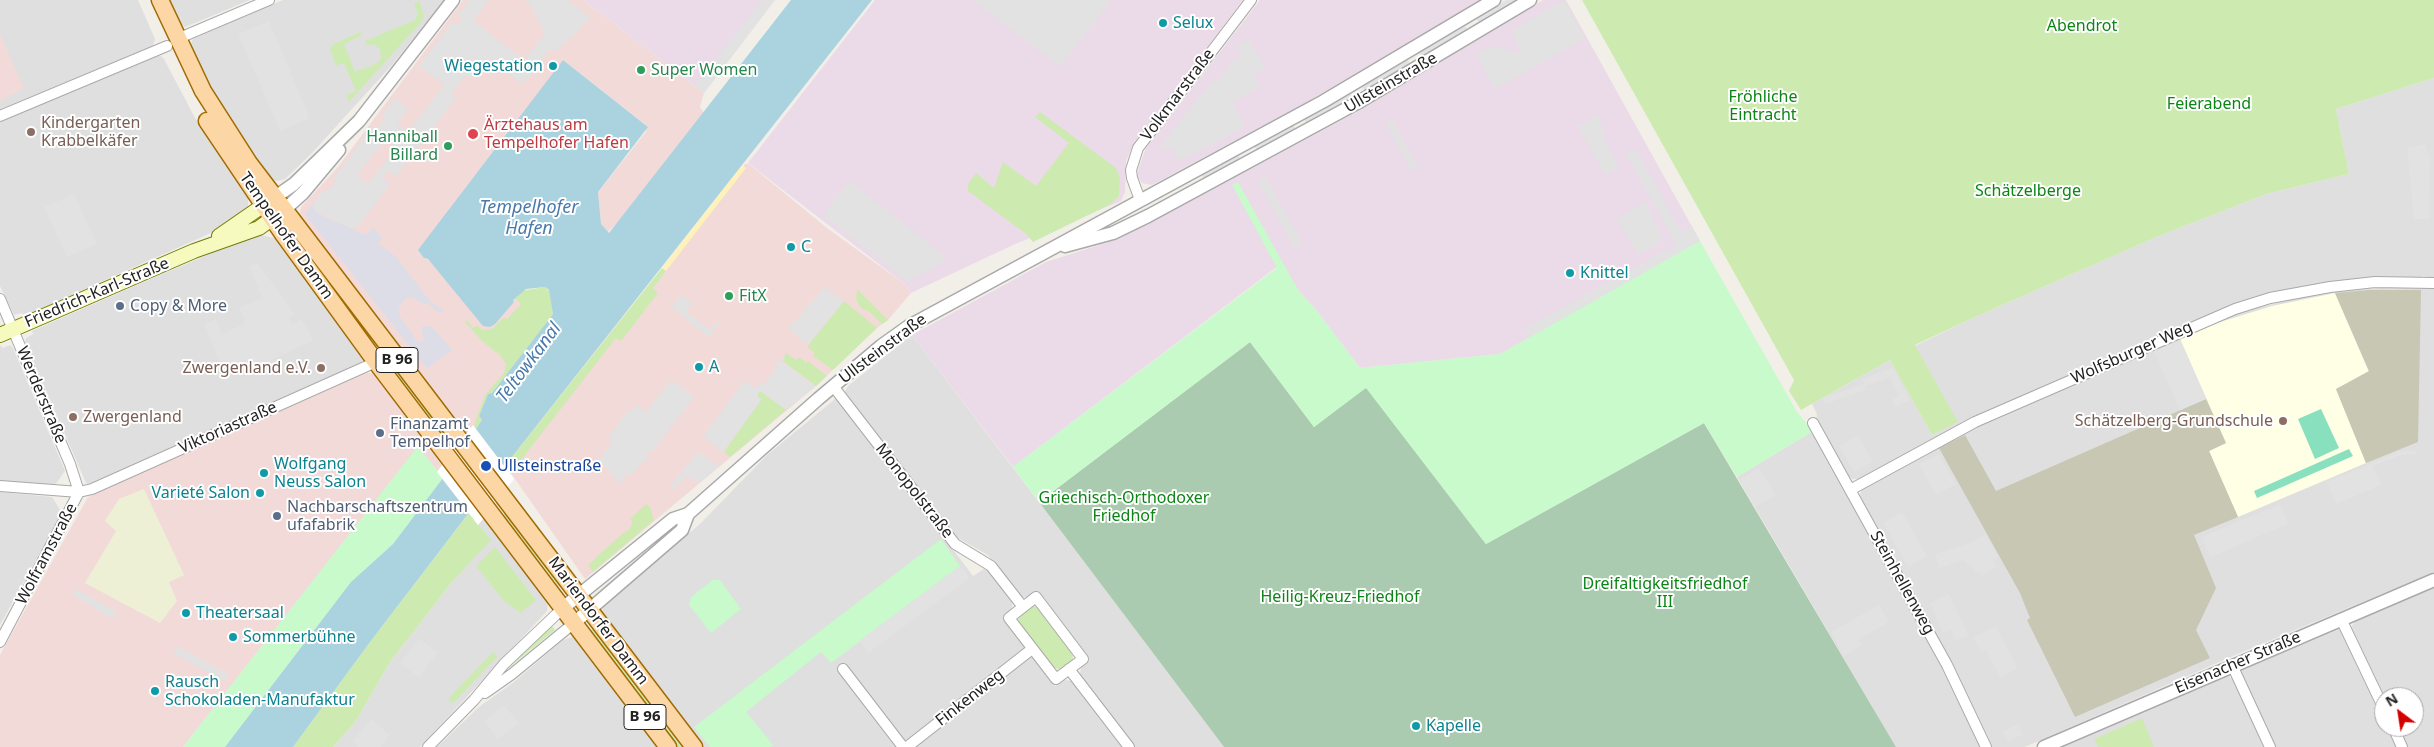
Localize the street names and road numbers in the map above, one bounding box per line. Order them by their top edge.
street label: Volkmarstraße [1137,45,1219,145]
street label: Ullsteinstraße [1341,49,1441,117]
street label: Tempelhofer Damm [235,169,337,303]
street label: Friedrich-Karl-Straße [22,254,172,332]
street label: Ullsteinstraße [836,310,930,388]
street label: Wolfsburger Weg [2068,318,2196,388]
street label: Werderstraße [12,344,70,446]
road number: B 96 [376,348,418,372]
street label: Viktoriastraße [176,398,280,458]
street label: Monopolstraße [871,440,957,542]
street label: Wolframstraße [12,500,82,608]
street label: Steinhellenweg [1866,528,1938,638]
street label: Mariendorfer Damm [544,553,652,689]
street label: Eisenacher Straße [2172,628,2304,698]
street label: Finkenweg [932,665,1008,731]
road number: B 96 [624,704,666,730]

